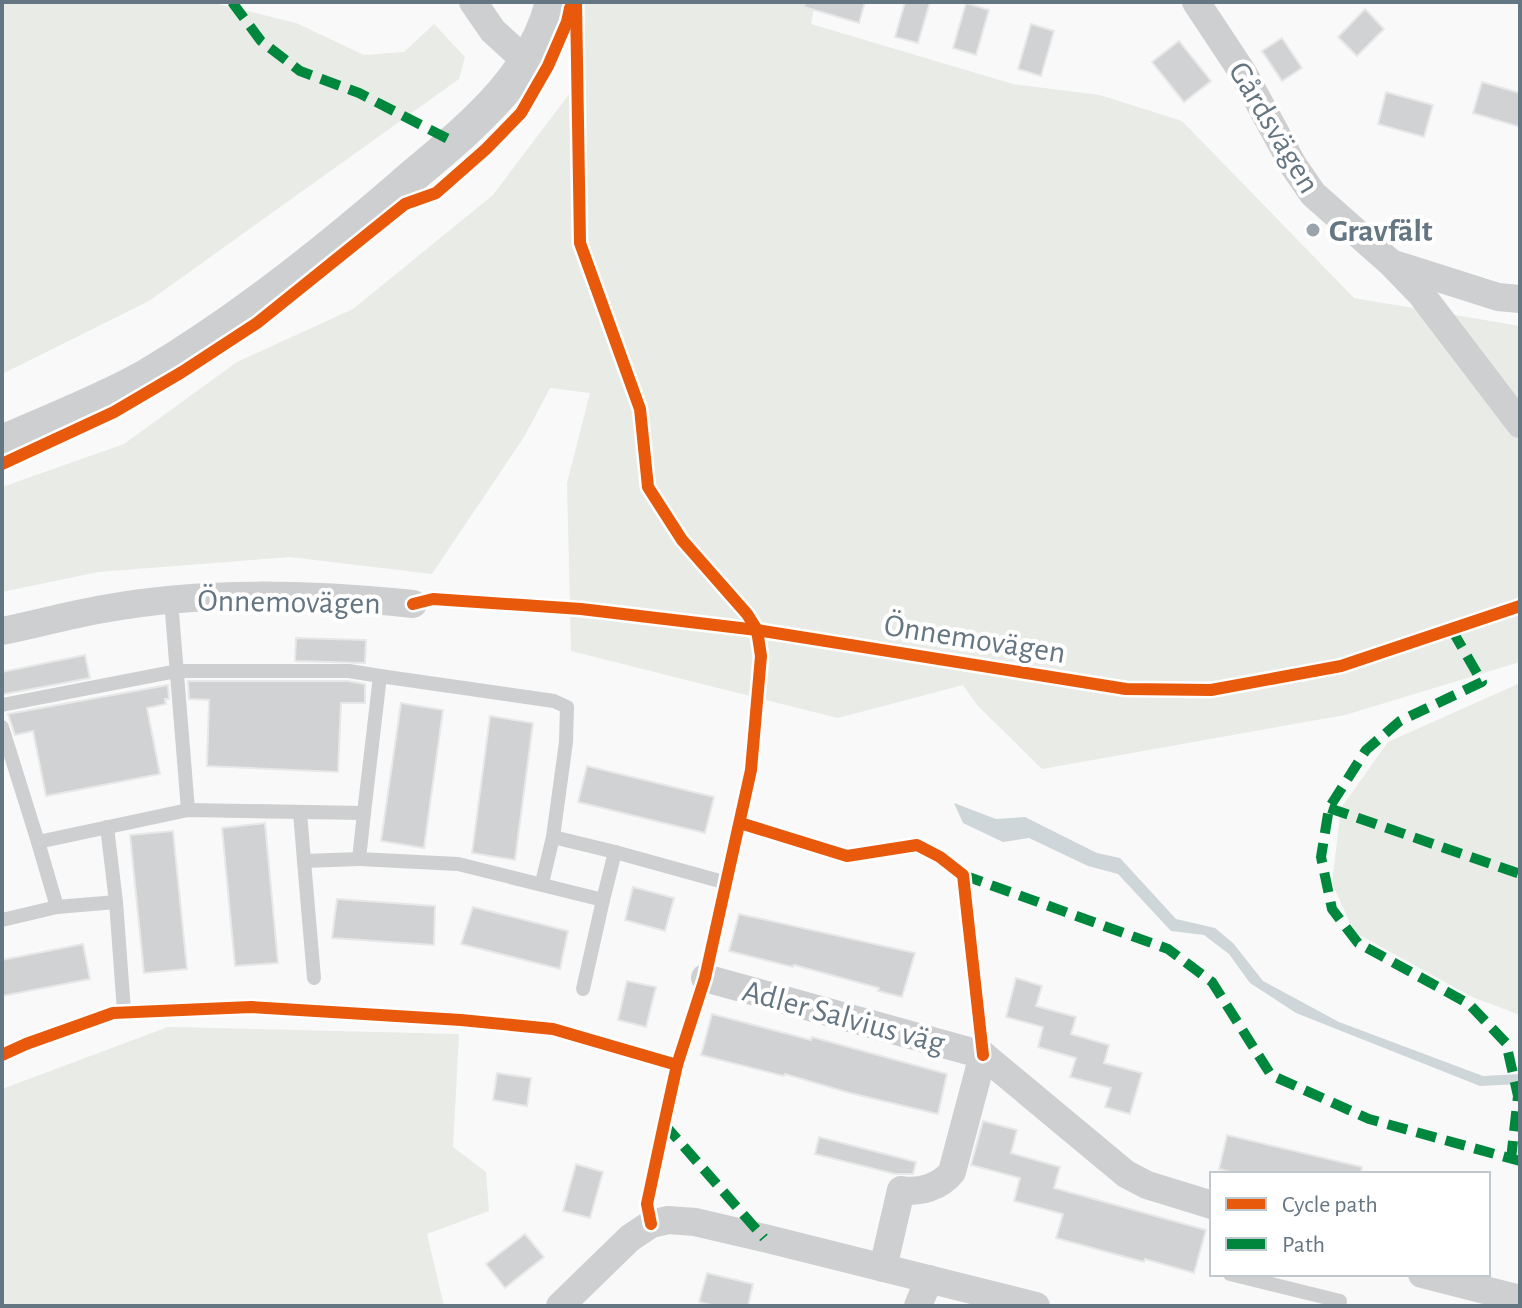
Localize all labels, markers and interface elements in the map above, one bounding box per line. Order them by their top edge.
street label: Gårdsvägen [1223,56,1326,199]
place label: Gravfält [1329,215,1433,247]
marker: Gravfält [1304,221,1322,239]
street label: Önnemovägen [197,583,381,620]
street label: Önnemovägen [882,608,1068,669]
street label: Adler Salvius väg [739,975,949,1059]
legend [1210,1172,1490,1276]
text: Cycle path [1282,1193,1378,1217]
text: Path [1282,1233,1325,1257]

